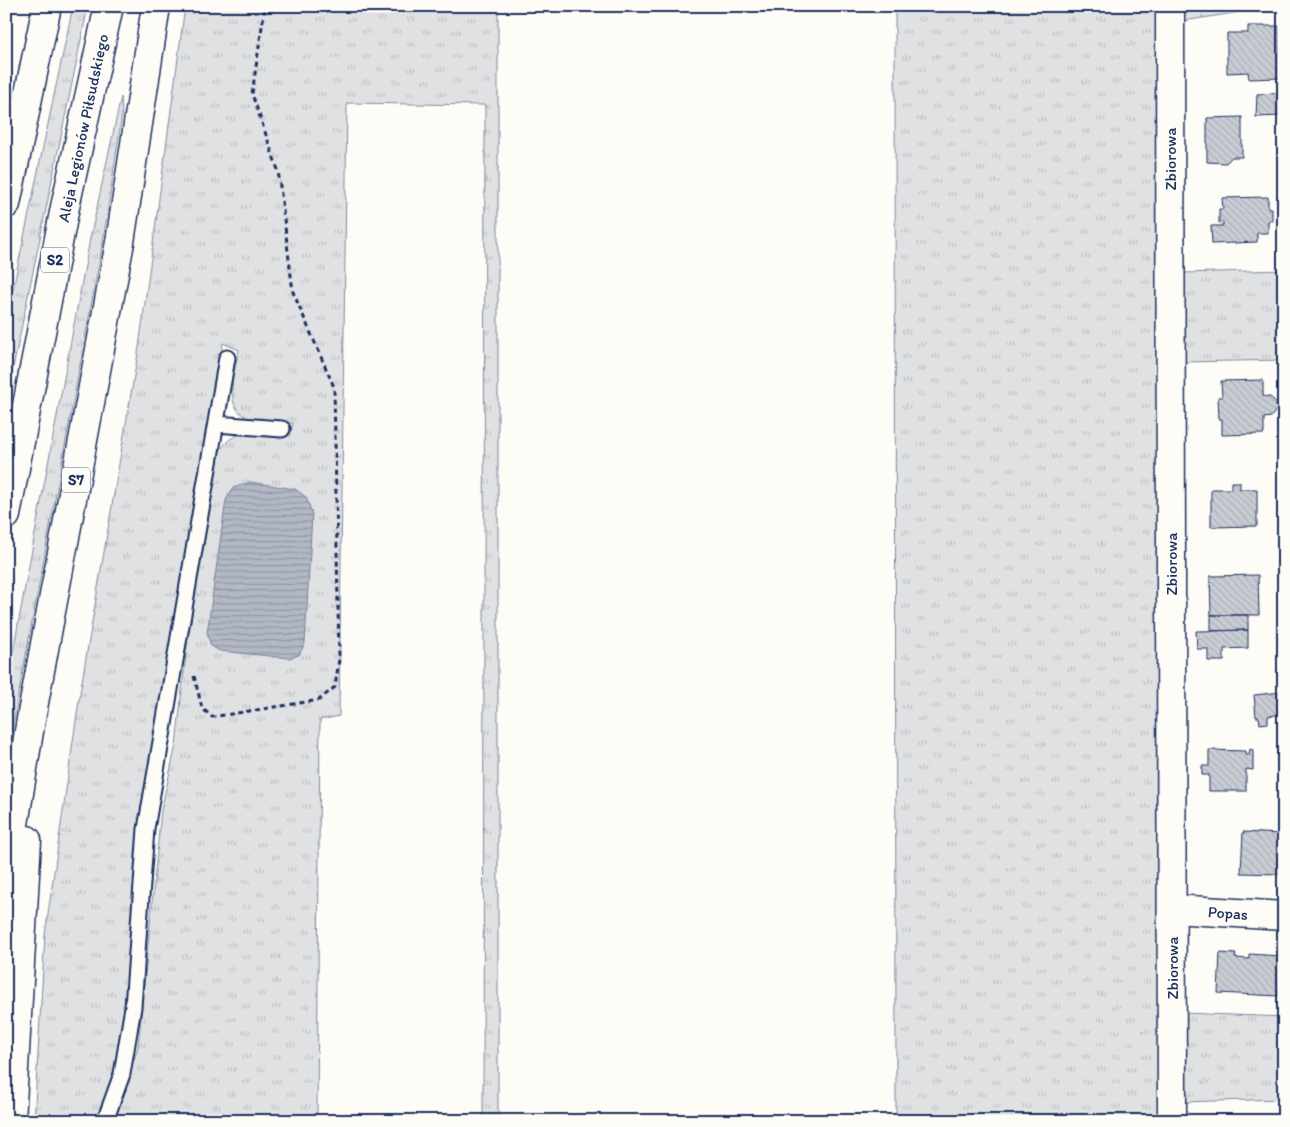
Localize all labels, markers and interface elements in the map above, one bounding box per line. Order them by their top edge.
street label: Aleja Legionów Piłsudskiego [54,32,112,224]
street label: Zbiorowa [1161,127,1180,191]
road number: S2 [41,248,69,272]
road number: S7 [62,468,90,492]
street label: Zbiorowa [1162,532,1181,596]
street label: Popas [1207,902,1249,924]
street label: Zbiorowa [1163,936,1182,1000]

